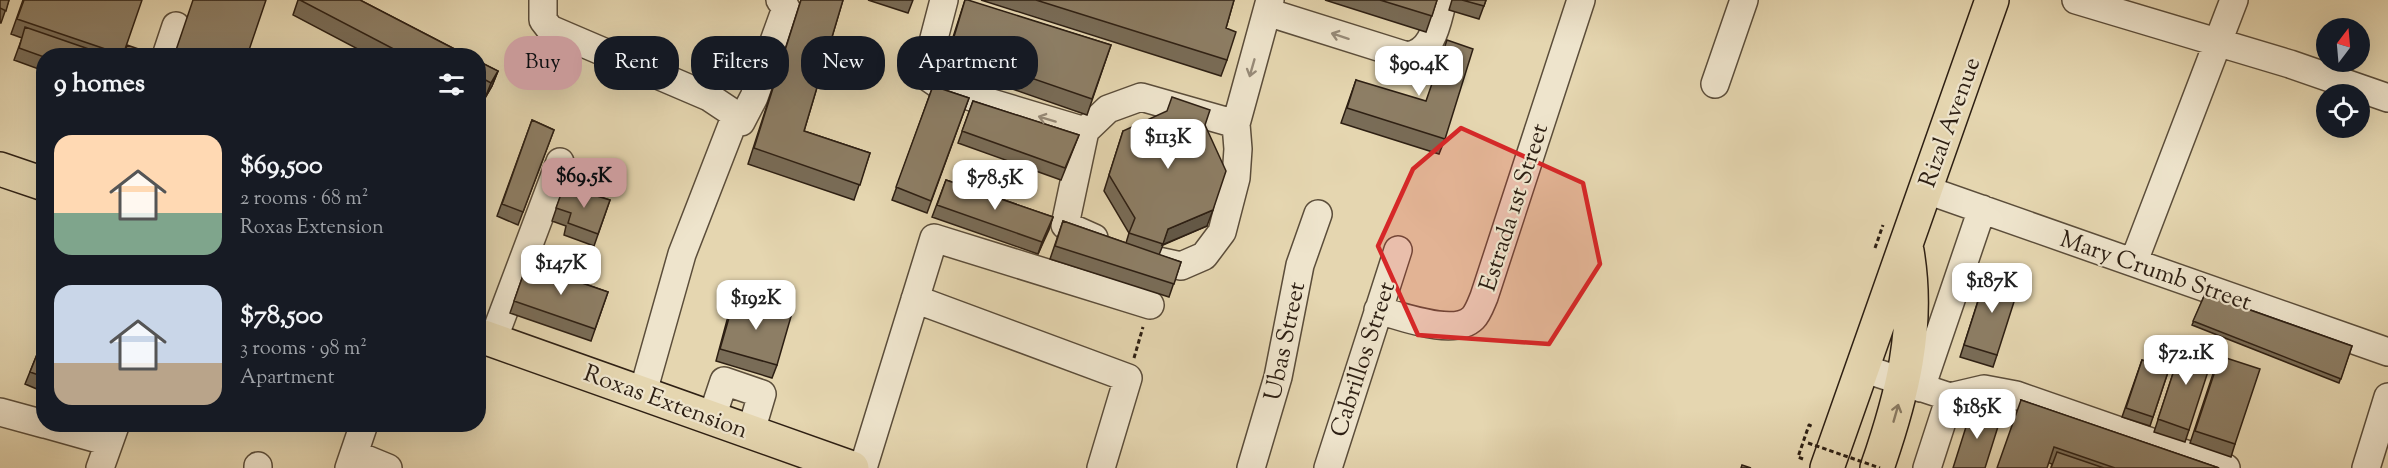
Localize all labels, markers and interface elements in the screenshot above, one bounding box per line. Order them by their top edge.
north arrow [2316,18,2370,72]
map controls [2316,18,2370,138]
one-way arrow [1330,30,1349,41]
chip: Buy [504,36,582,90]
chip: Rent [594,36,679,90]
chip: Filters [691,36,789,90]
chip: New [801,36,885,90]
chip: Apartment [897,36,1038,90]
pin: $90.4K [1370,46,1468,97]
text: $90.4K [1389,51,1449,80]
street label: Rizal Avenue [1912,53,1990,192]
one-way arrow [1245,58,1257,77]
text: 9 homes [54,66,145,103]
icon: filters [435,68,468,101]
button: locate [2316,84,2370,138]
one-way arrow [1038,113,1057,124]
pin: $113K [1126,119,1210,170]
street label: Estrada 1st Street [1472,119,1558,296]
text: $113K [1145,124,1191,153]
text: $69,500 [240,148,323,185]
pin: $69.5K [535,158,633,209]
icon: home [102,159,174,231]
pin: $78.5K [946,160,1044,211]
text: $69.5K [556,163,612,192]
text: $78.5K [967,165,1023,194]
text: 2 rooms · 68 m² [240,185,368,214]
text: Roxas Extension [240,214,384,243]
street label: Mary Crumb Street [2055,223,2256,321]
pin: $147K [519,245,603,296]
text: $147K [535,250,587,279]
pin: $187K [1950,263,2034,314]
text: $187K [1966,268,2018,297]
street label: Cabrillos Street [1323,278,1405,442]
street label: Ubas Street [1257,279,1315,404]
pin: $192K [714,280,798,331]
text: $192K [731,285,781,314]
text: $78,500 [240,298,323,335]
icon: home [102,309,174,381]
text: 3 rooms · 98 m² [240,335,367,364]
pin: $72.1K [2137,335,2235,386]
text: $72.1K [2158,340,2214,369]
street label: Roxas Extension [578,357,752,448]
text: Apartment [240,364,335,393]
pin: $185K [1935,389,2019,440]
text: $185K [1953,394,2001,423]
one-way arrow [1891,404,1902,423]

